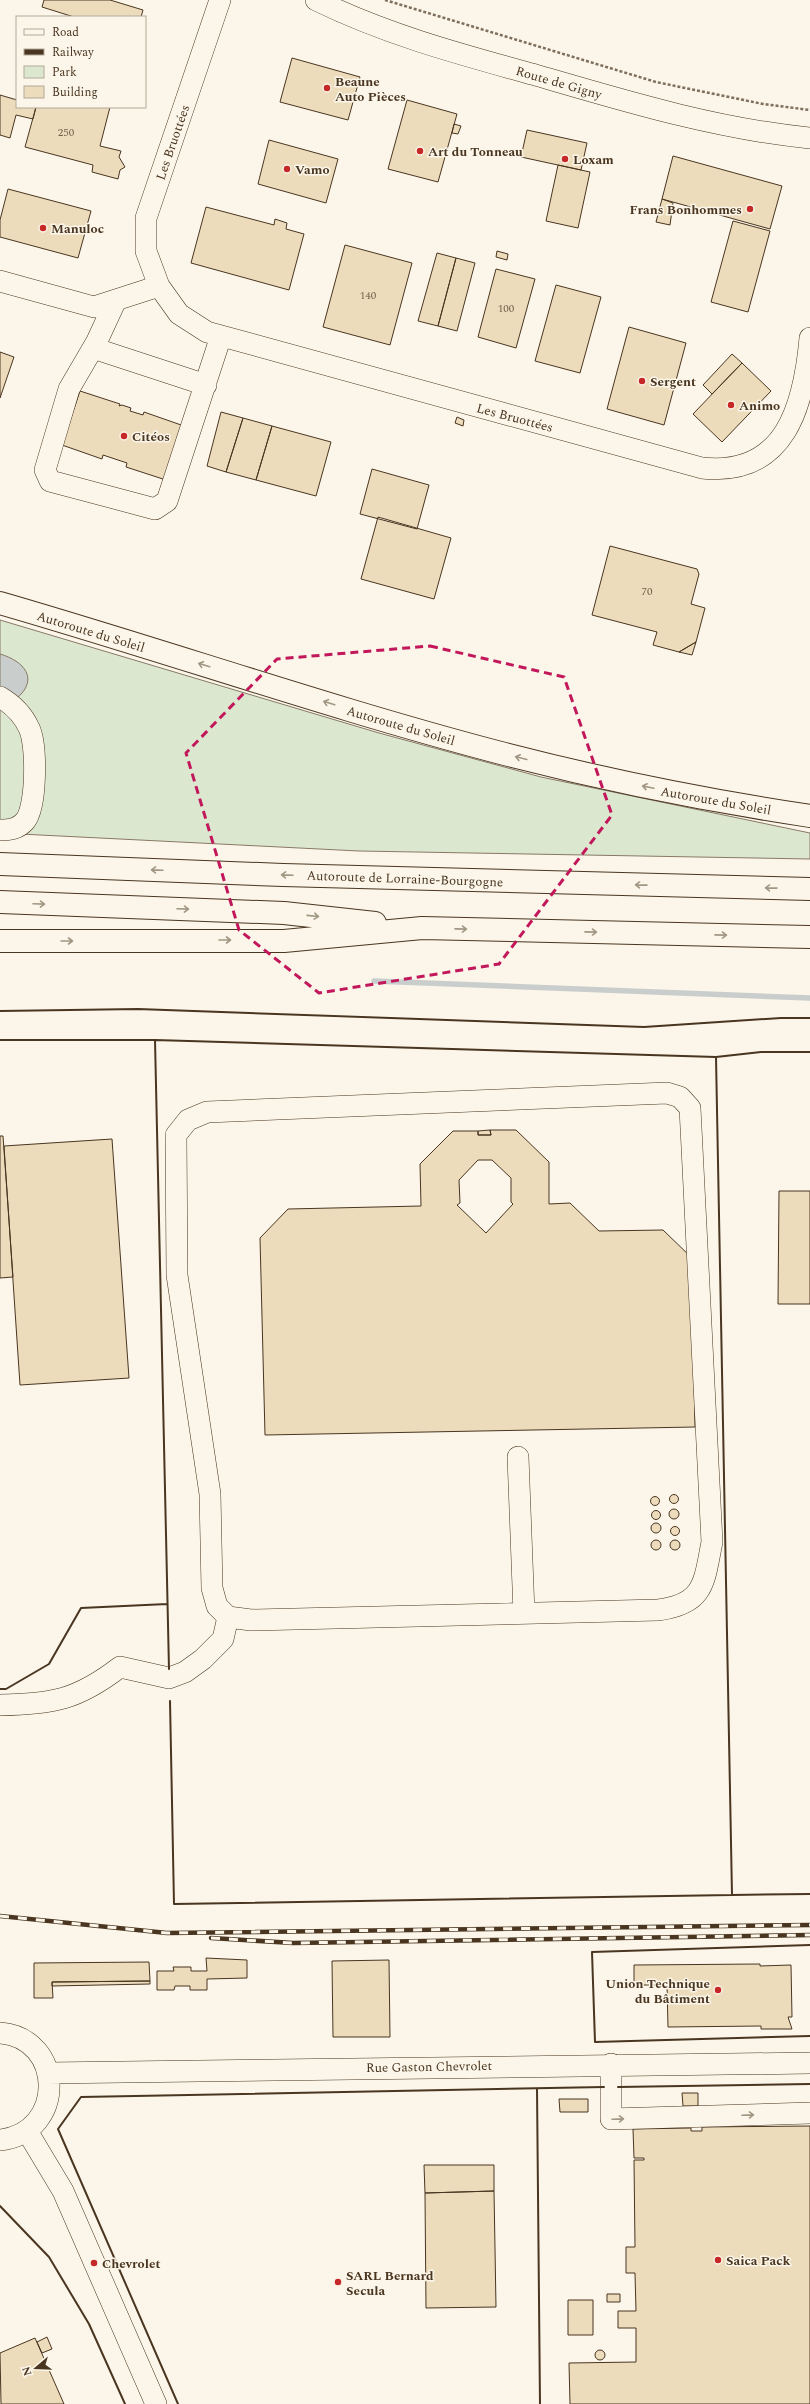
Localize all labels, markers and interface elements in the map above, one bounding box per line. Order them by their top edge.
legend [16,16,146,108]
text: Road [52,23,79,42]
text: Railway [52,43,95,62]
street label: Route de Gigny [513,61,605,105]
text: Park [52,63,77,82]
place label: Beaune Auto Pièces [335,72,406,107]
text: Building [52,83,98,102]
marker: Beaune Auto Pièces [322,83,332,93]
street label: Les Bruottées [151,102,195,183]
house number: 250 [58,124,75,141]
place label: Art du Tonneau [428,142,523,162]
marker: Art du Tonneau [415,146,425,156]
place label: Loxam [573,150,614,170]
marker: Loxam [560,154,570,164]
place label: Vamo [295,160,330,180]
marker: Vamo [282,164,292,174]
place label: Frans Bonhommes [629,200,742,220]
marker: Frans Bonhommes [745,204,755,214]
place label: Manuloc [51,219,104,239]
marker: Manuloc [38,223,48,233]
house number: 140 [360,287,377,304]
house number: 100 [498,300,515,317]
place label: Sergent [650,372,696,392]
marker: Sergent [637,376,647,386]
place label: Animo [739,396,780,416]
street label: Les Bruottées [474,398,555,438]
marker: Animo [726,400,736,410]
place label: Citéos [132,427,170,447]
marker: Citéos [119,431,129,441]
house number: 70 [642,583,653,600]
street label: Autoroute du Soleil [34,606,147,658]
one-way arrow [198,661,211,668]
one-way arrow [322,699,335,706]
street label: Autoroute du Soleil [344,701,457,751]
one-way arrow [515,753,528,761]
street label: Autoroute du Soleil [659,781,773,821]
one-way arrow [641,783,654,791]
one-way arrow [151,866,164,874]
street label: Autoroute de Lorraine-Bourgogne [306,866,504,892]
one-way arrow [281,871,294,878]
one-way arrow [635,881,648,889]
one-way arrow [765,884,778,892]
one-way arrow [32,900,45,907]
one-way arrow [176,905,189,913]
one-way arrow [306,912,319,920]
one-way arrow [454,925,467,932]
one-way arrow [584,928,597,935]
one-way arrow [714,931,727,939]
one-way arrow [60,937,73,945]
one-way arrow [218,937,231,944]
place label: Union Technique du Bâtiment [605,1974,710,2009]
marker: Union Technique du Bâtiment [713,1985,723,1995]
street label: Rue Gaston Chevrolet [366,2056,493,2078]
one-way arrow [741,2111,754,2119]
one-way arrow [611,2115,624,2123]
place label: Saica Pack [726,2251,790,2271]
place label: Chevrolet [102,2254,160,2274]
marker: Saica Pack [713,2255,723,2265]
marker: Chevrolet [89,2258,99,2268]
place label: SARL Bernard Secula [346,2266,434,2301]
marker: SARL Bernard Secula [333,2277,343,2287]
north arrow [16,2348,56,2388]
text: N [18,2364,37,2378]

